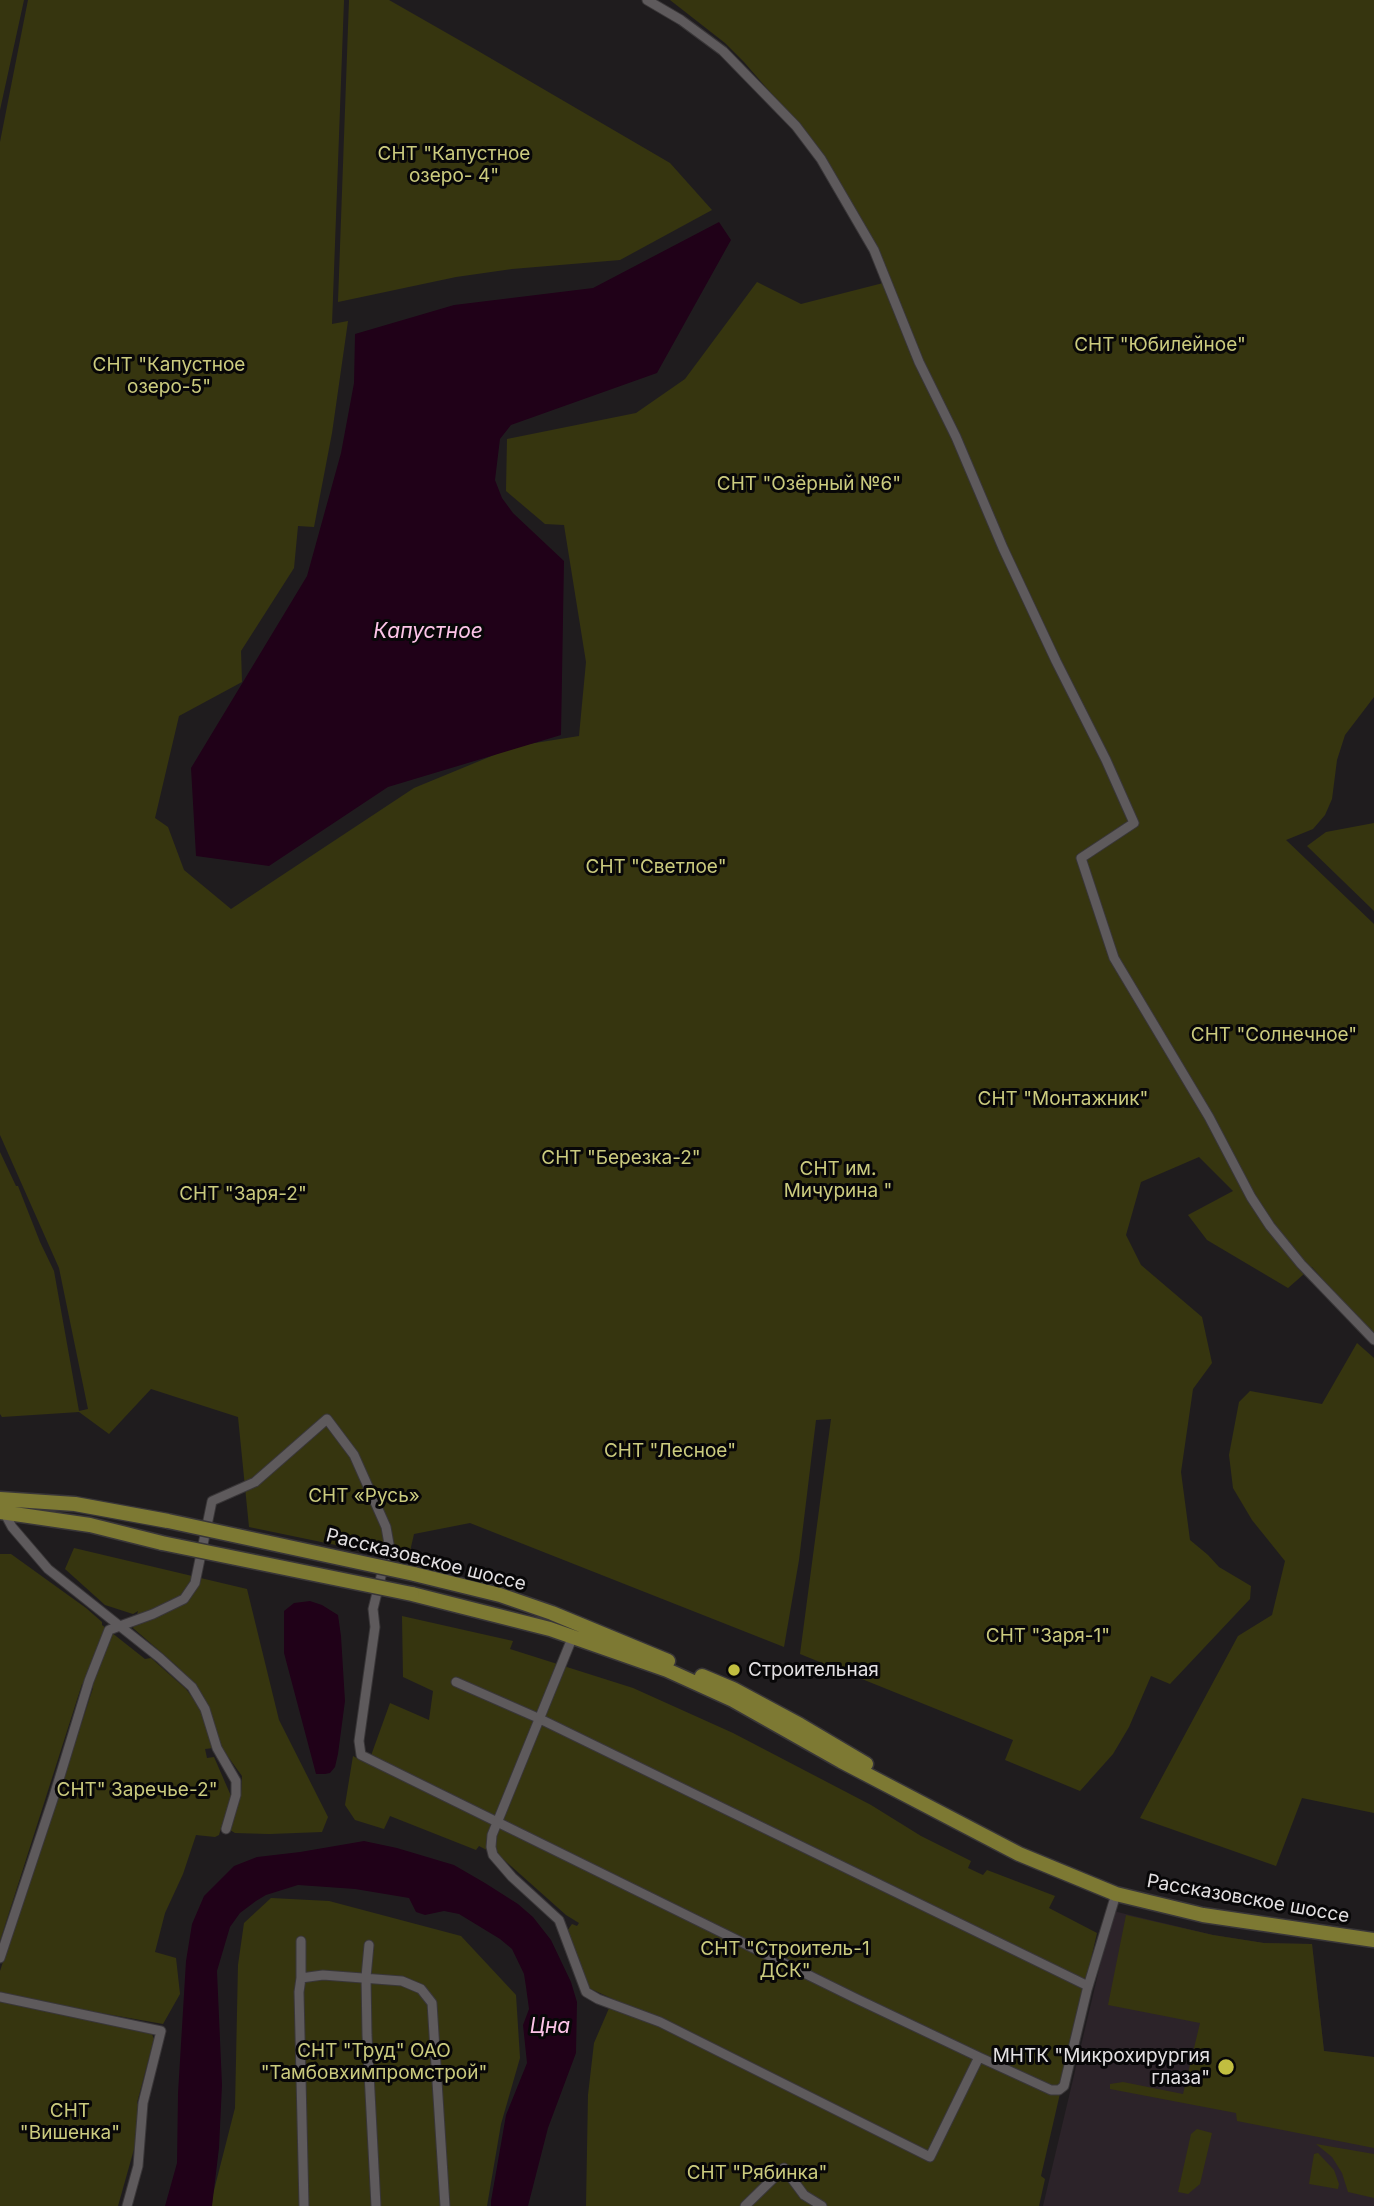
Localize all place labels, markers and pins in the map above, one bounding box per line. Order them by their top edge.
place label: Строительная [748,1659,879,1681]
marker: Строительная [726,1662,742,1678]
place label: МНТК "Микрохирургия глаза" [993,2045,1210,2089]
marker: МНТК "Микрохирургия глаза" [1216,2057,1236,2077]

